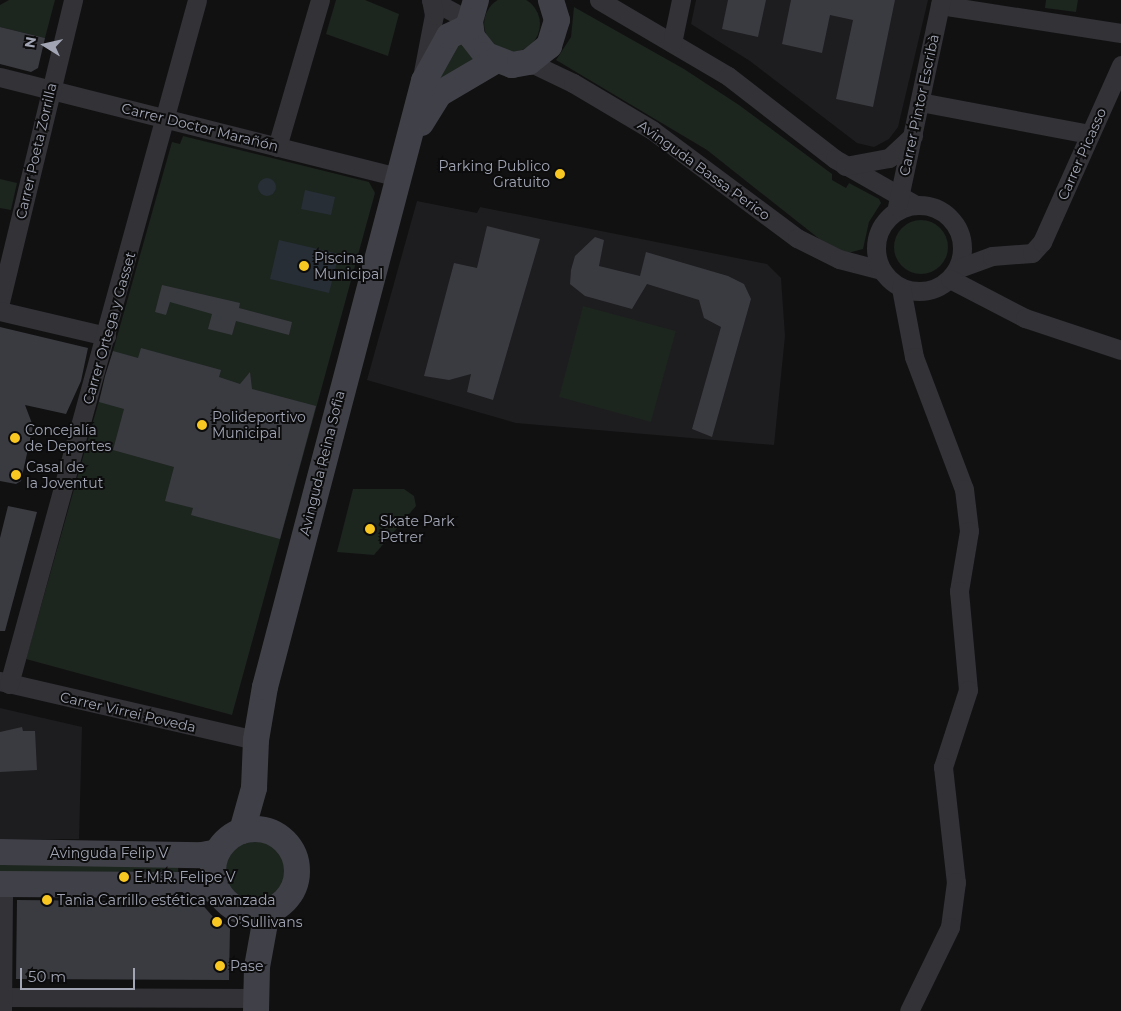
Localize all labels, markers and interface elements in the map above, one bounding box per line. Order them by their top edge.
north arrow [20,20,70,70]
street label: Carrer Pintor Escribà [896,33,942,177]
text: N [20,35,40,50]
street label: Carrer Poeta Zorrilla [12,81,60,221]
street label: Carrer Doctor Marañón [120,99,280,155]
street label: Carrer Picasso [1054,105,1110,203]
street label: Avinguda Bassa Perico [635,116,773,224]
place label: Parking Publico Gratuito [439,158,550,190]
marker: Parking Publico Gratuito [554,168,566,180]
street label: Carrer Ortega y Gasset [79,250,139,406]
place label: Piscina Municipal [314,250,383,282]
marker: Piscina Municipal [298,260,310,272]
street label: Avinguda Reina Sofia [296,389,348,537]
place label: Polideportivo Municipal [212,409,306,442]
marker: Polideportivo Municipal [196,419,208,431]
place label: Concejalía de Deportes [25,422,111,454]
marker: Concejalía de Deportes [9,432,21,444]
place label: Casal de la Joventut [26,459,103,492]
marker: Casal de la Joventut [10,469,22,481]
place label: Skate Park Petrer [380,513,455,546]
marker: Skate Park Petrer [364,523,376,535]
street label: Carrer Virrei Poveda [58,688,198,736]
street label: Avinguda Felip V [50,845,168,861]
place label: E.M.R. Felipe V [134,869,236,885]
marker: E.M.R. Felipe V [118,871,130,883]
place label: Tania Carrillo estética avanzada [57,892,276,908]
marker: Tania Carrillo estética avanzada [41,894,53,906]
place label: O'Sullivans [227,914,303,930]
marker: O'Sullivans [211,916,223,928]
scale bar [22,958,138,990]
place label: Pase [230,958,263,974]
marker: Pase [214,960,226,972]
text: 50 m [28,967,66,986]

